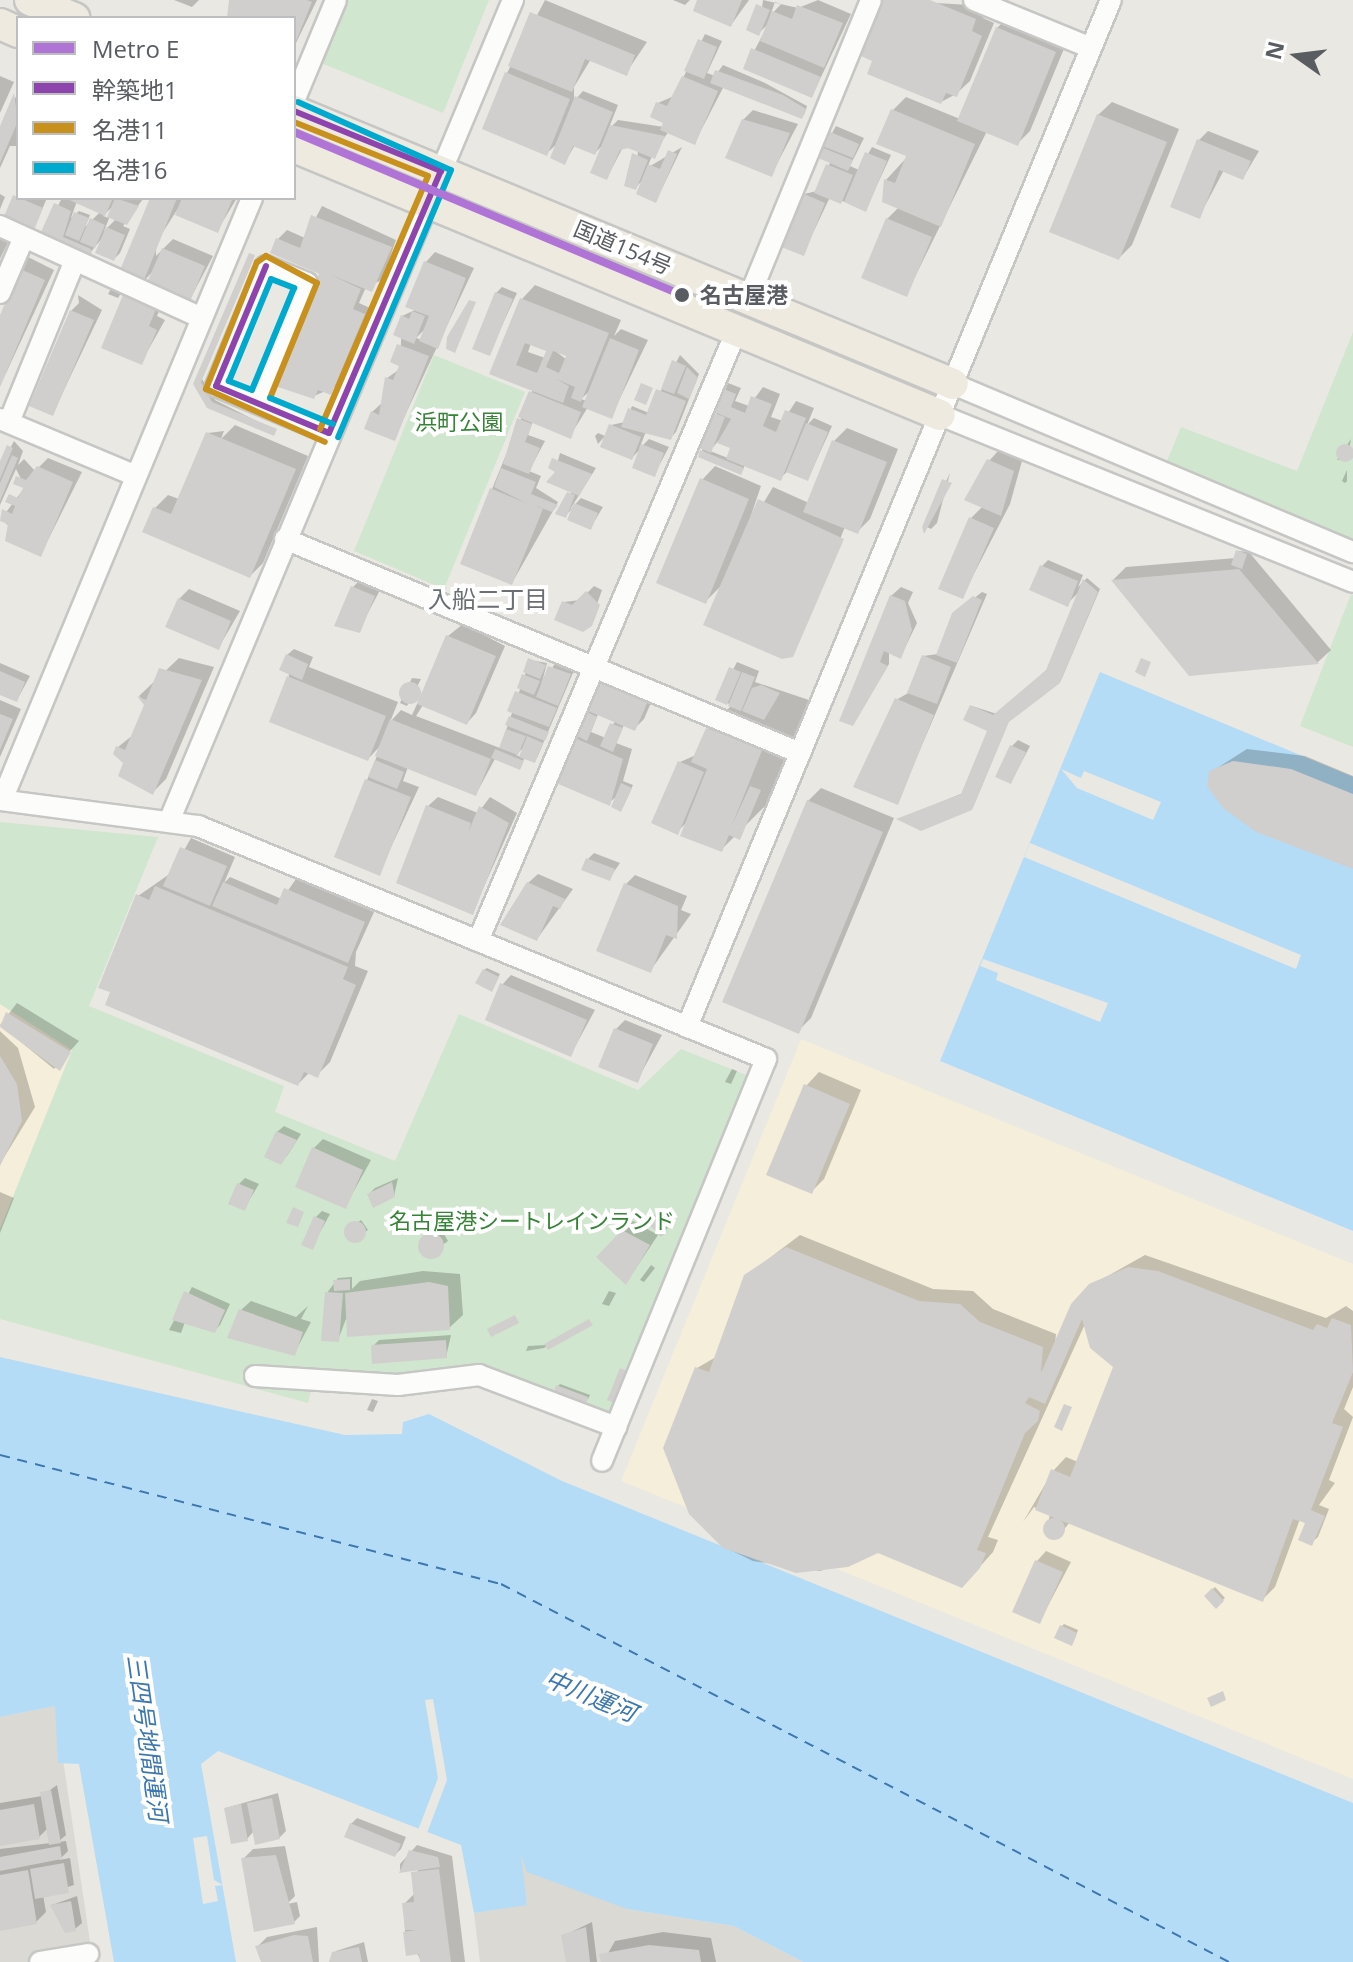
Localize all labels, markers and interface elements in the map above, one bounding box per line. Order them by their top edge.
legend [16,16,296,200]
north arrow [1257,16,1337,96]
text: Metro E [92,32,179,65]
text: N [1257,38,1290,63]
text: 幹築地1 [92,73,178,106]
text: 名港11 [92,113,167,146]
text: 名港16 [92,153,167,186]
street label: 国道154号 [570,215,676,279]
place label: 名古屋港 [700,282,788,308]
marker: 名古屋港 [671,284,693,306]
park label: 浜町公園 [415,409,503,435]
district label: 入船二丁目 [428,585,548,613]
park label: 名古屋港シートレインランド [389,1208,675,1234]
water label: 三四号地間運河 [122,1653,174,1823]
water label: 中川運河 [541,1663,641,1727]

